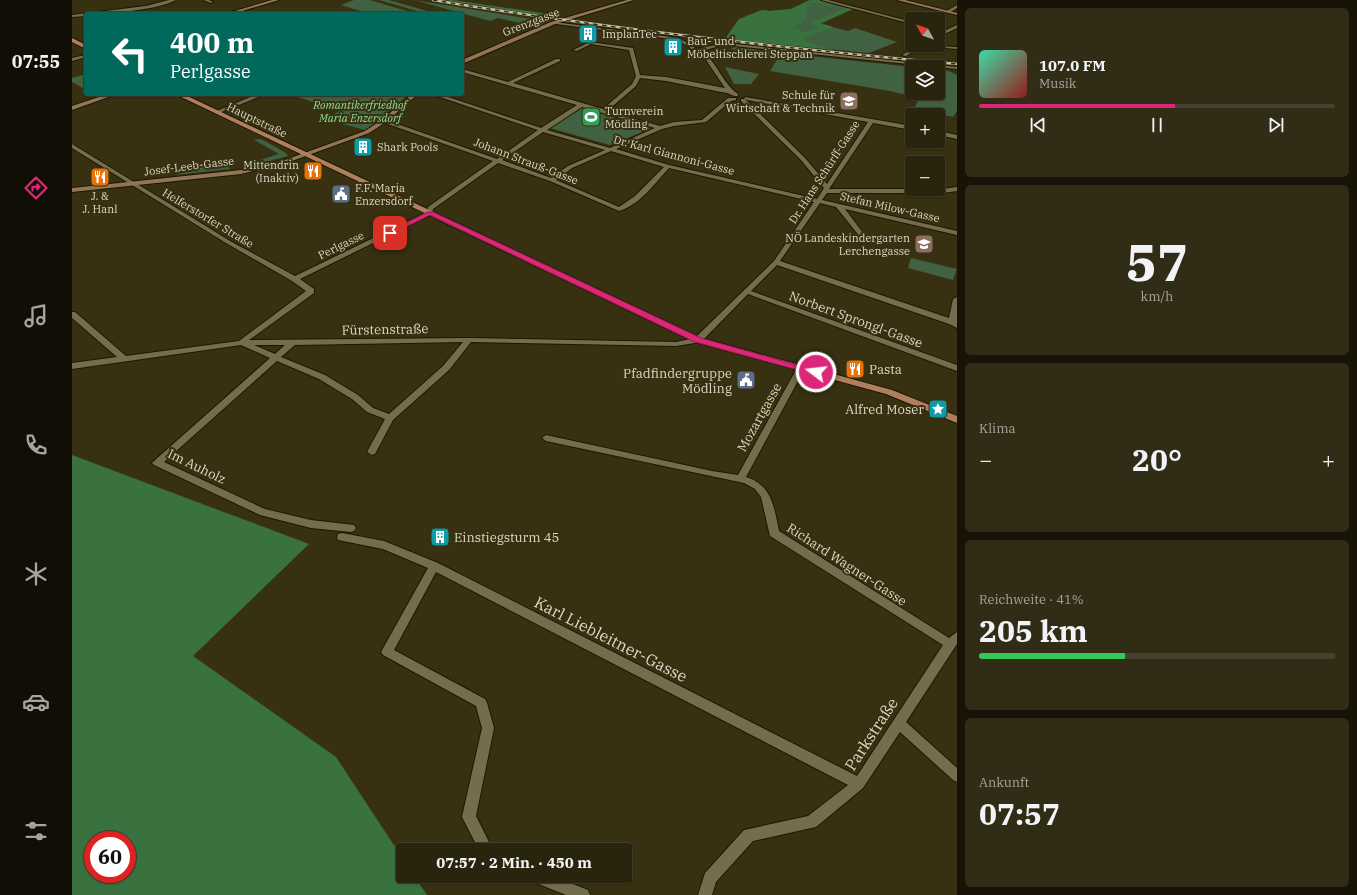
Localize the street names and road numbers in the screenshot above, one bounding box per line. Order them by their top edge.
street label: Grenzgasse [501,5,562,39]
street label: Hauptstraße [225,99,289,141]
street label: Dr. Hans Schürff-Gasse [785,118,863,226]
street label: Dr. Karl Giannoni-Gasse [612,132,736,178]
street label: Johann Strauß-Gasse [472,135,580,187]
street label: Josef-Leeb-Gasse [143,154,235,178]
street label: Helferstorfer Straße [160,185,256,251]
street label: Stefan Milow-Gasse [839,189,941,225]
street label: Perlgasse [316,228,366,262]
street label: Norbert Sprongl-Gasse [787,287,925,352]
street label: Fürstenstraße [341,320,429,339]
street label: Mozartgasse [734,380,785,455]
street label: Im Auholz [165,445,229,488]
street label: Richard Wagner-Gasse [783,519,910,610]
street label: Karl Liebleitner-Gasse [531,592,691,686]
street label: Parkstraße [840,694,902,774]

